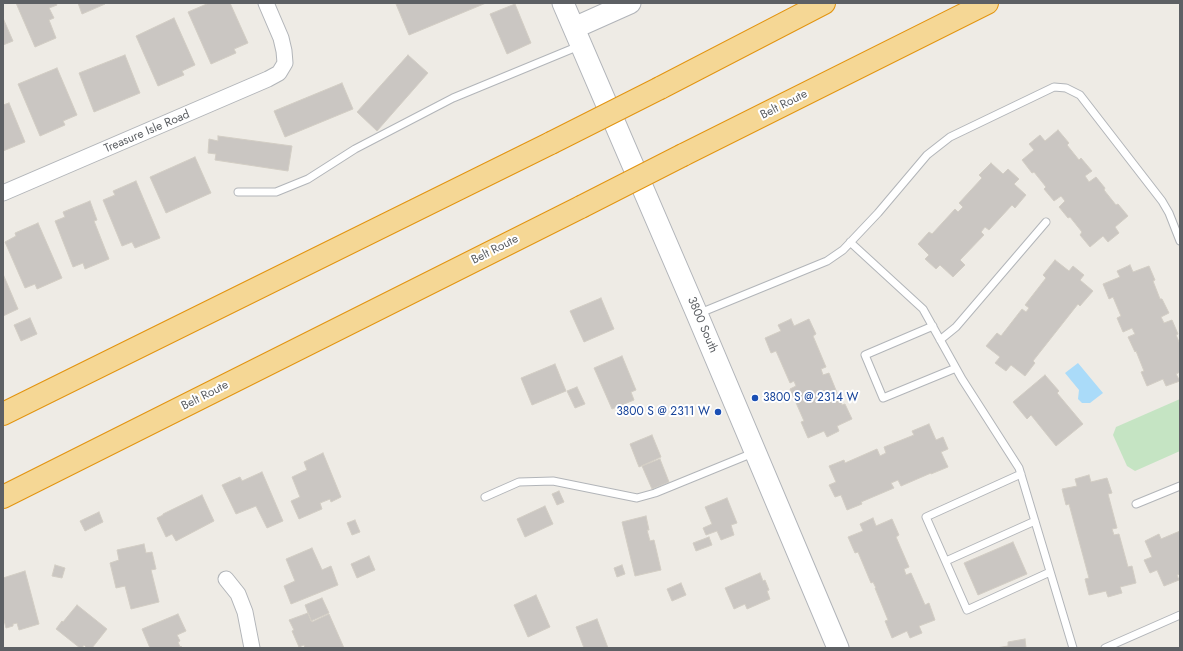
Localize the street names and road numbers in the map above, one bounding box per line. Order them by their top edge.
street label: Belt Route [758,87,810,123]
street label: Treasure Isle Road [102,107,192,157]
street label: Belt Route [469,232,521,268]
street label: 3800 South [684,295,720,355]
street label: Belt Route [179,378,231,414]

